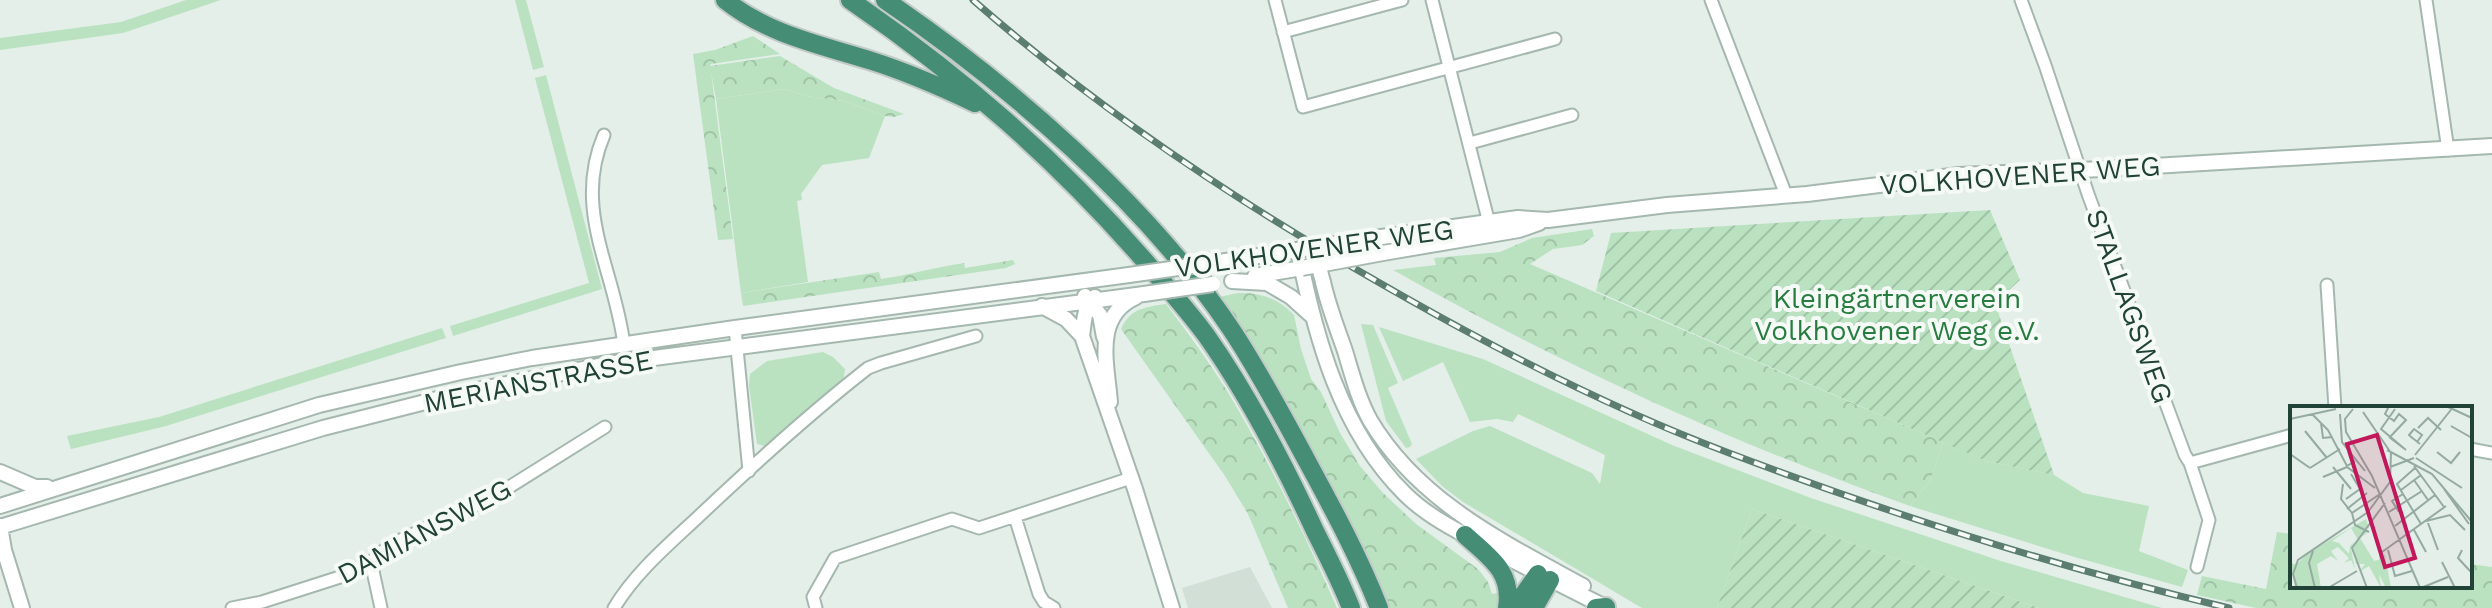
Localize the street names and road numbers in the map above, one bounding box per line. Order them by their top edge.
street label: VOLKHOVENER WEG [1879,149,2162,202]
street label: STALLAGSWEG [2079,205,2180,408]
street label: VOLKHOVENER WEG [1172,213,1456,284]
street label: MERIANSTRASSE [421,343,655,420]
street label: DAMIANSWEG [332,472,517,591]

